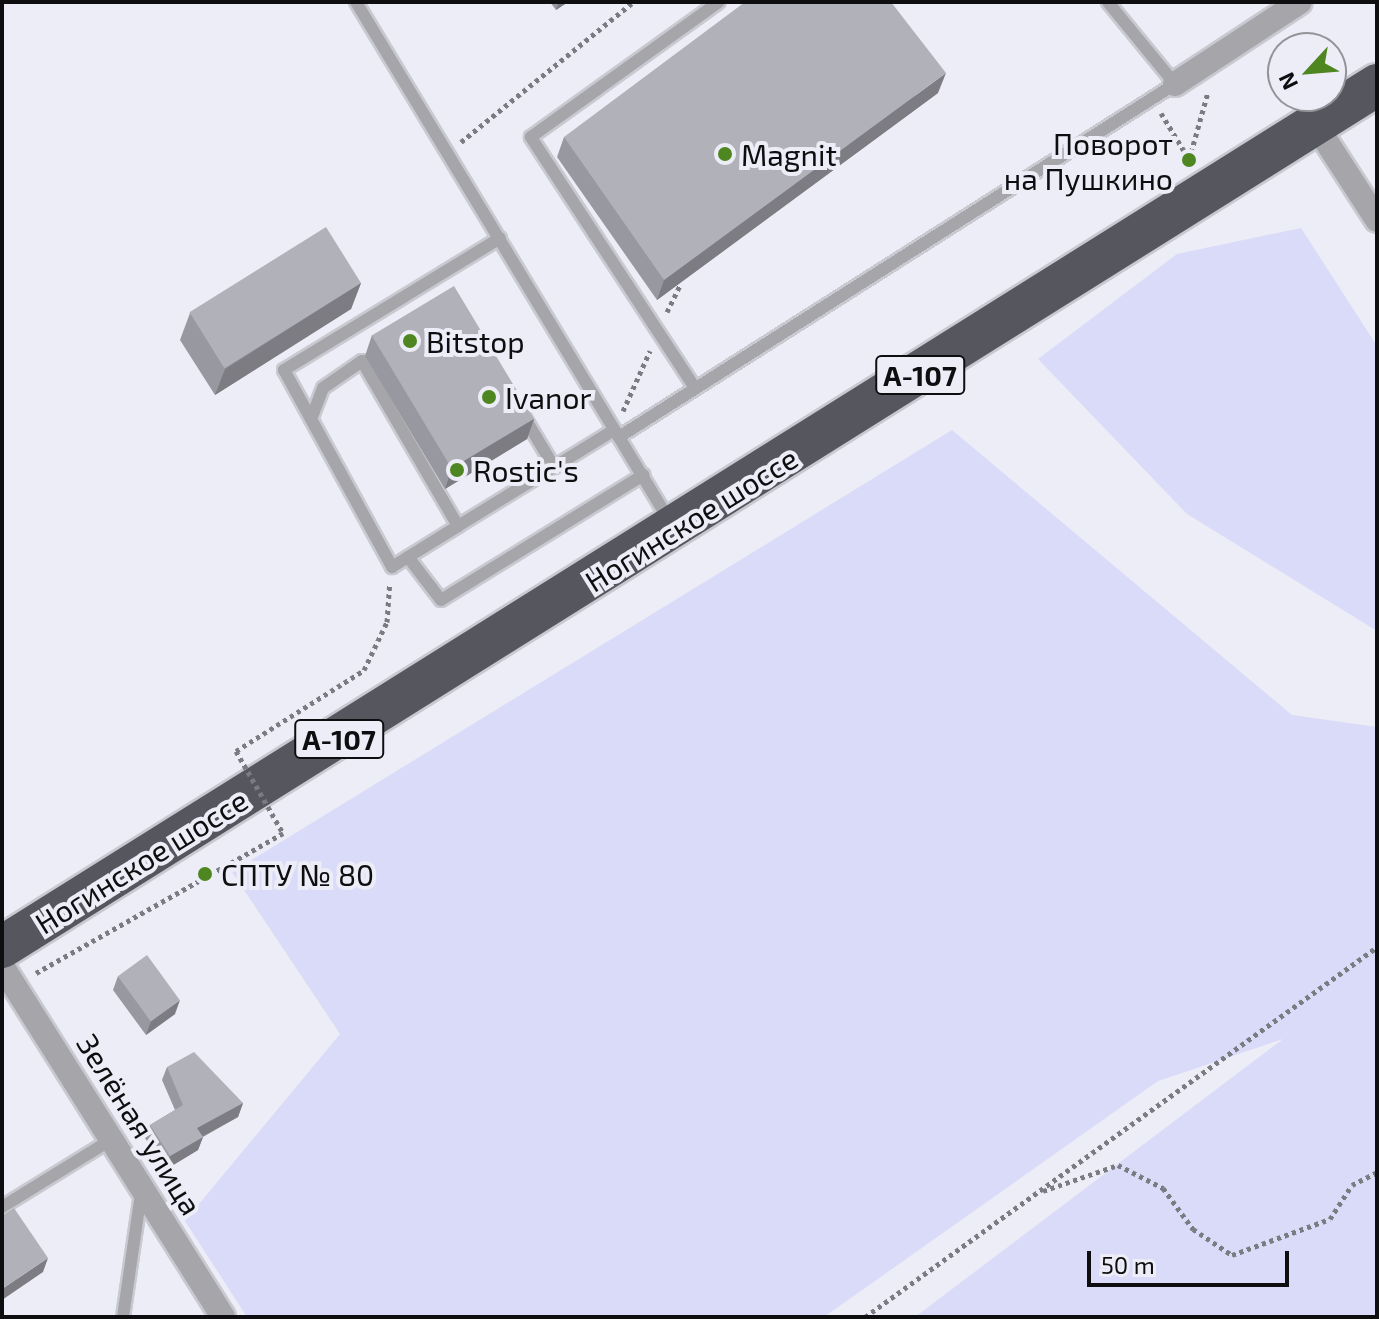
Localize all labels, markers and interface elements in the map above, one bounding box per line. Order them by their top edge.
north arrow [1267,32,1347,112]
text: N [1272,69,1302,94]
place label: Поворот на Пушкино [1004,125,1173,196]
place label: Magnit [741,136,837,172]
marker: Magnit [716,145,734,163]
marker: Поворот на Пушкино [1180,151,1198,169]
place label: Bitstop [426,323,525,359]
marker: Bitstop [401,332,419,350]
road number: А-107 [874,351,966,399]
place label: Ivanor [505,379,592,415]
marker: Ivanor [480,388,498,406]
street label: Ногинское шоссе [578,439,804,599]
place label: Rostic's [473,452,579,488]
marker: Rostic's [448,461,466,479]
road number: А-107 [293,715,385,763]
street label: Ногинское шоссе [28,781,254,941]
place label: СПТУ № 80 [221,856,374,892]
marker: СПТУ № 80 [196,865,214,883]
street label: Зелёная улица [70,1027,210,1221]
scale bar [1091,1235,1293,1285]
text: 50 m [1101,1250,1155,1279]

